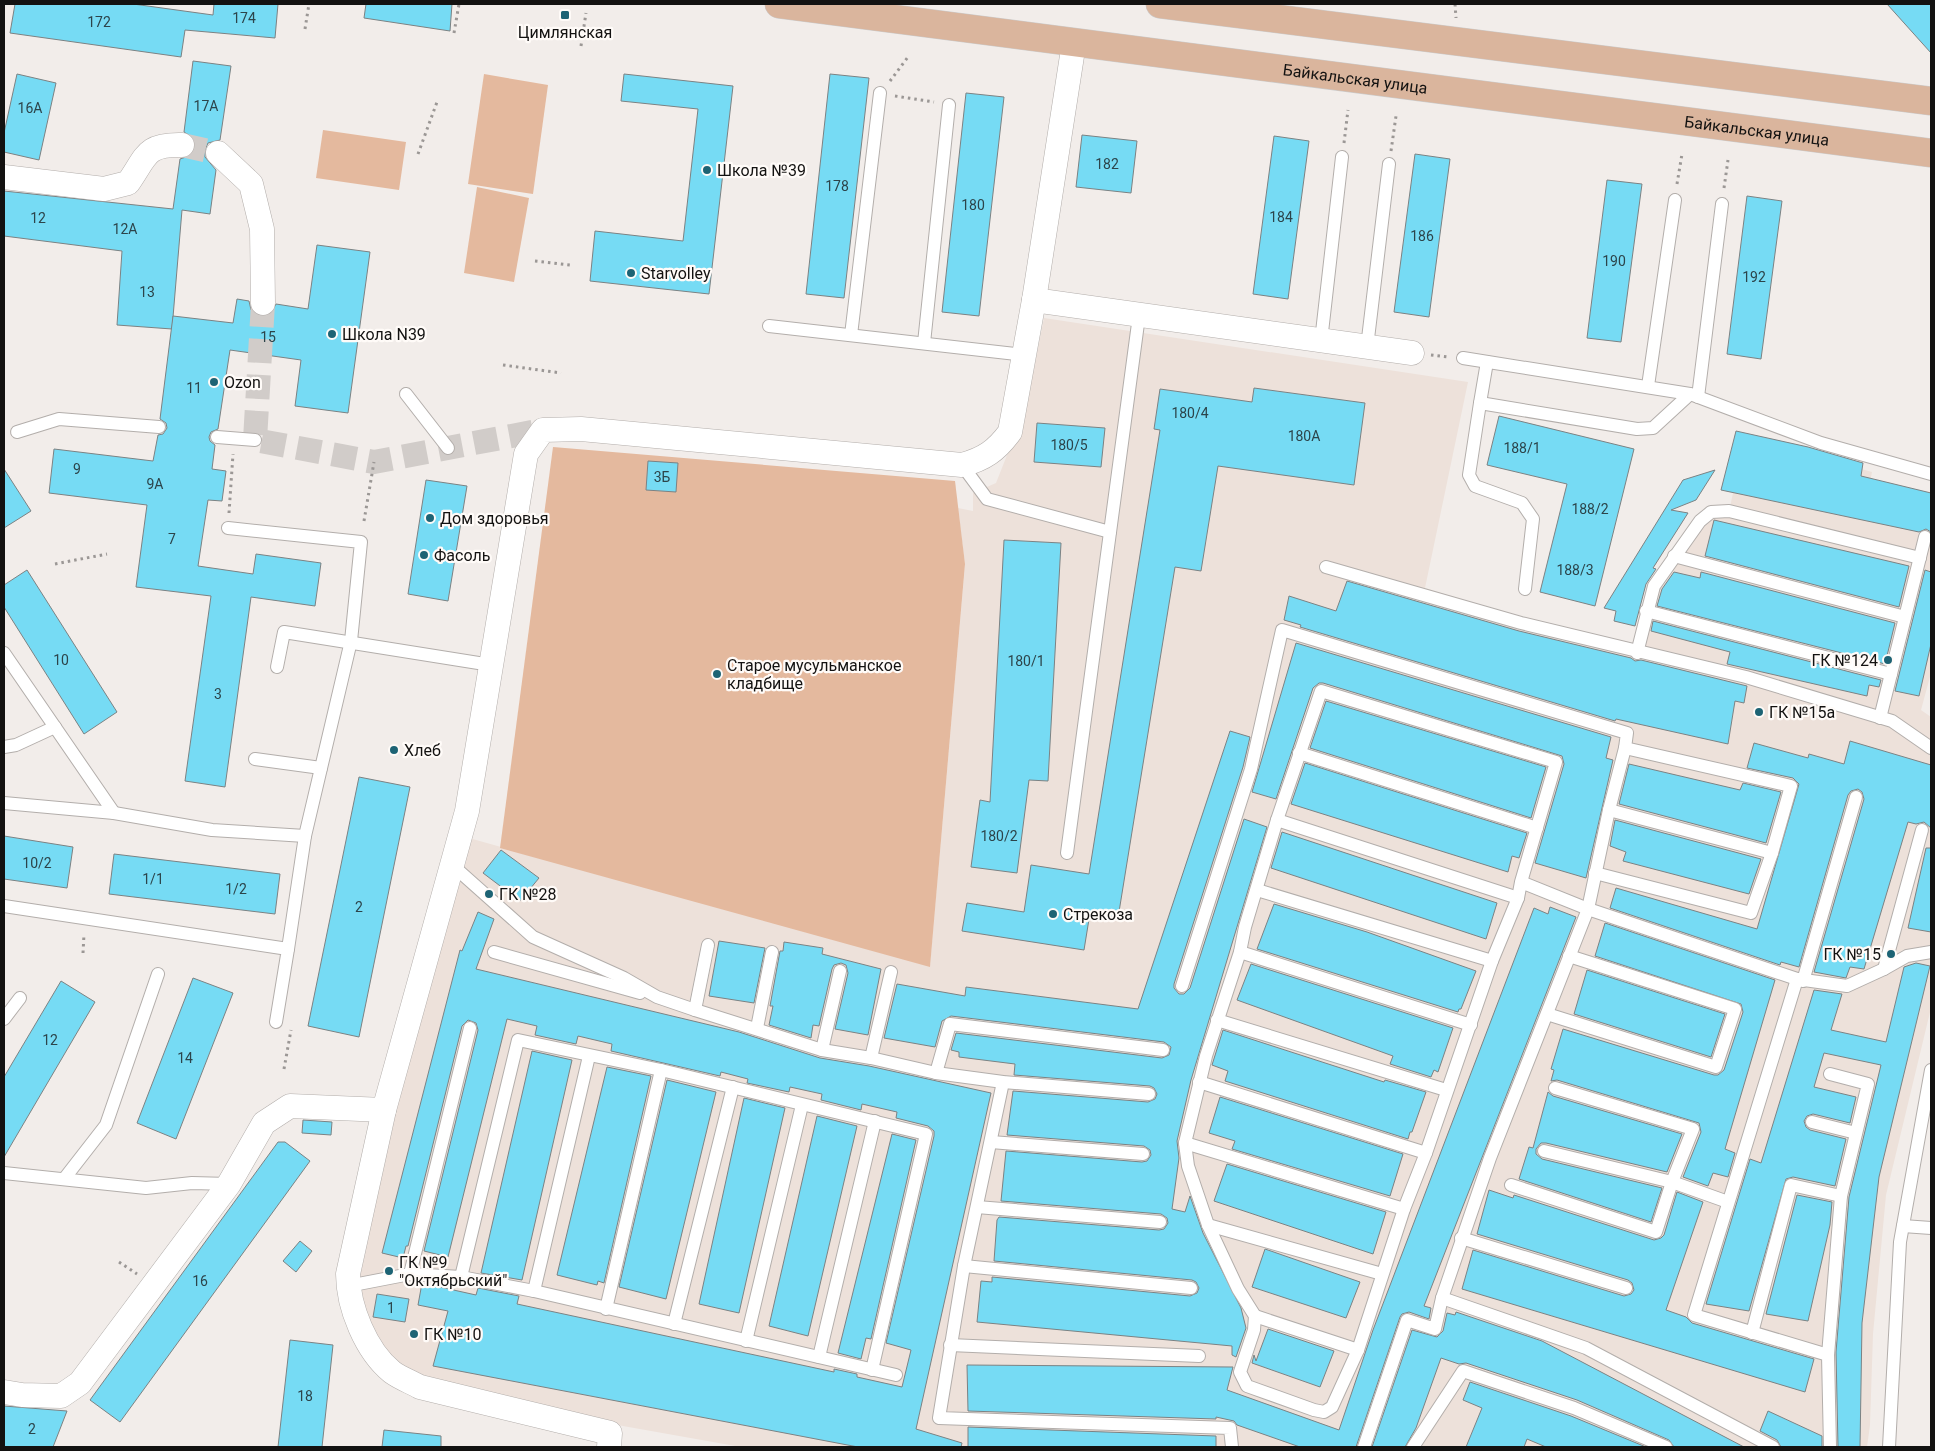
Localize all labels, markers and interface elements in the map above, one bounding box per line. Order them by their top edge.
marker: Цимлянская [559,9,571,21]
house number: 174 [232,10,256,26]
house number: 172 [87,14,111,30]
place label: Цимлянская [518,23,612,42]
street label: Байкальская улица [1282,60,1429,98]
house number: 17А [194,98,218,114]
house number: 16А [18,100,42,116]
street label: Байкальская улица [1683,112,1830,150]
house number: 182 [1095,156,1119,172]
place label: Школа №39 [717,161,806,180]
marker: Школа №39 [701,164,713,176]
house number: 178 [825,178,849,194]
house number: 180 [961,197,985,213]
house number: 184 [1269,209,1293,225]
house number: 12 [30,210,46,226]
house number: 12А [113,221,137,237]
house number: 186 [1410,228,1434,244]
house number: 190 [1602,253,1626,269]
place label: Starvolley [641,264,711,283]
marker: Starvolley [625,267,637,279]
house number: 192 [1742,269,1766,285]
house number: 13 [139,284,155,300]
place label: Школа N39 [342,325,426,344]
marker: Школа N39 [326,328,338,340]
house number: 15 [260,329,276,345]
place label: Ozon [224,373,261,392]
marker: Ozon [208,376,220,388]
house number: 11 [186,380,202,396]
house number: 180/4 [1171,405,1209,421]
house number: 180А [1288,428,1320,444]
house number: 180/5 [1050,437,1088,453]
house number: 188/1 [1503,440,1541,456]
house number: 9 [73,461,81,477]
house number: 3Б [654,469,671,485]
house number: 9А [146,476,164,492]
house number: 188/2 [1571,501,1609,517]
place label: Дом здоровья [440,509,549,528]
marker: Дом здоровья [424,512,436,524]
house number: 7 [168,531,176,547]
place label: Фасоль [434,546,490,565]
marker: Фасоль [418,549,430,561]
house number: 188/3 [1556,562,1594,578]
place label: ГК №124 [1811,651,1878,670]
house number: 10 [53,652,69,668]
house number: 180/1 [1007,653,1045,669]
marker: ГК №124 [1882,654,1894,666]
place label: Старое мусульманское кладбище [727,656,901,693]
marker: Старое мусульманское кладбище [711,668,723,680]
house number: 3 [214,686,222,702]
place label: ГК №15а [1769,703,1835,722]
marker: ГК №15а [1753,706,1765,718]
place label: Хлеб [404,741,441,760]
marker: Хлеб [388,744,400,756]
house number: 180/2 [980,828,1018,844]
house number: 10/2 [22,855,52,871]
house number: 1/1 [142,871,164,887]
house number: 1/2 [225,881,247,897]
place label: ГК №28 [499,885,557,904]
marker: ГК №28 [483,888,495,900]
house number: 2 [355,899,363,915]
place label: Стрекоза [1063,905,1133,924]
marker: Стрекоза [1047,908,1059,920]
place label: ГК №15 [1823,945,1881,964]
marker: ГК №15 [1885,948,1897,960]
house number: 12 [42,1032,58,1048]
house number: 14 [177,1050,193,1066]
place label: ГК №9 "Октябрьский" [399,1253,507,1290]
marker: ГК №9 "Октябрьский" [383,1265,395,1277]
house number: 16 [192,1273,208,1289]
house number: 1 [387,1300,395,1316]
place label: ГК №10 [424,1325,482,1344]
marker: ГК №10 [408,1328,420,1340]
house number: 18 [297,1388,313,1404]
house number: 2 [28,1421,36,1437]

